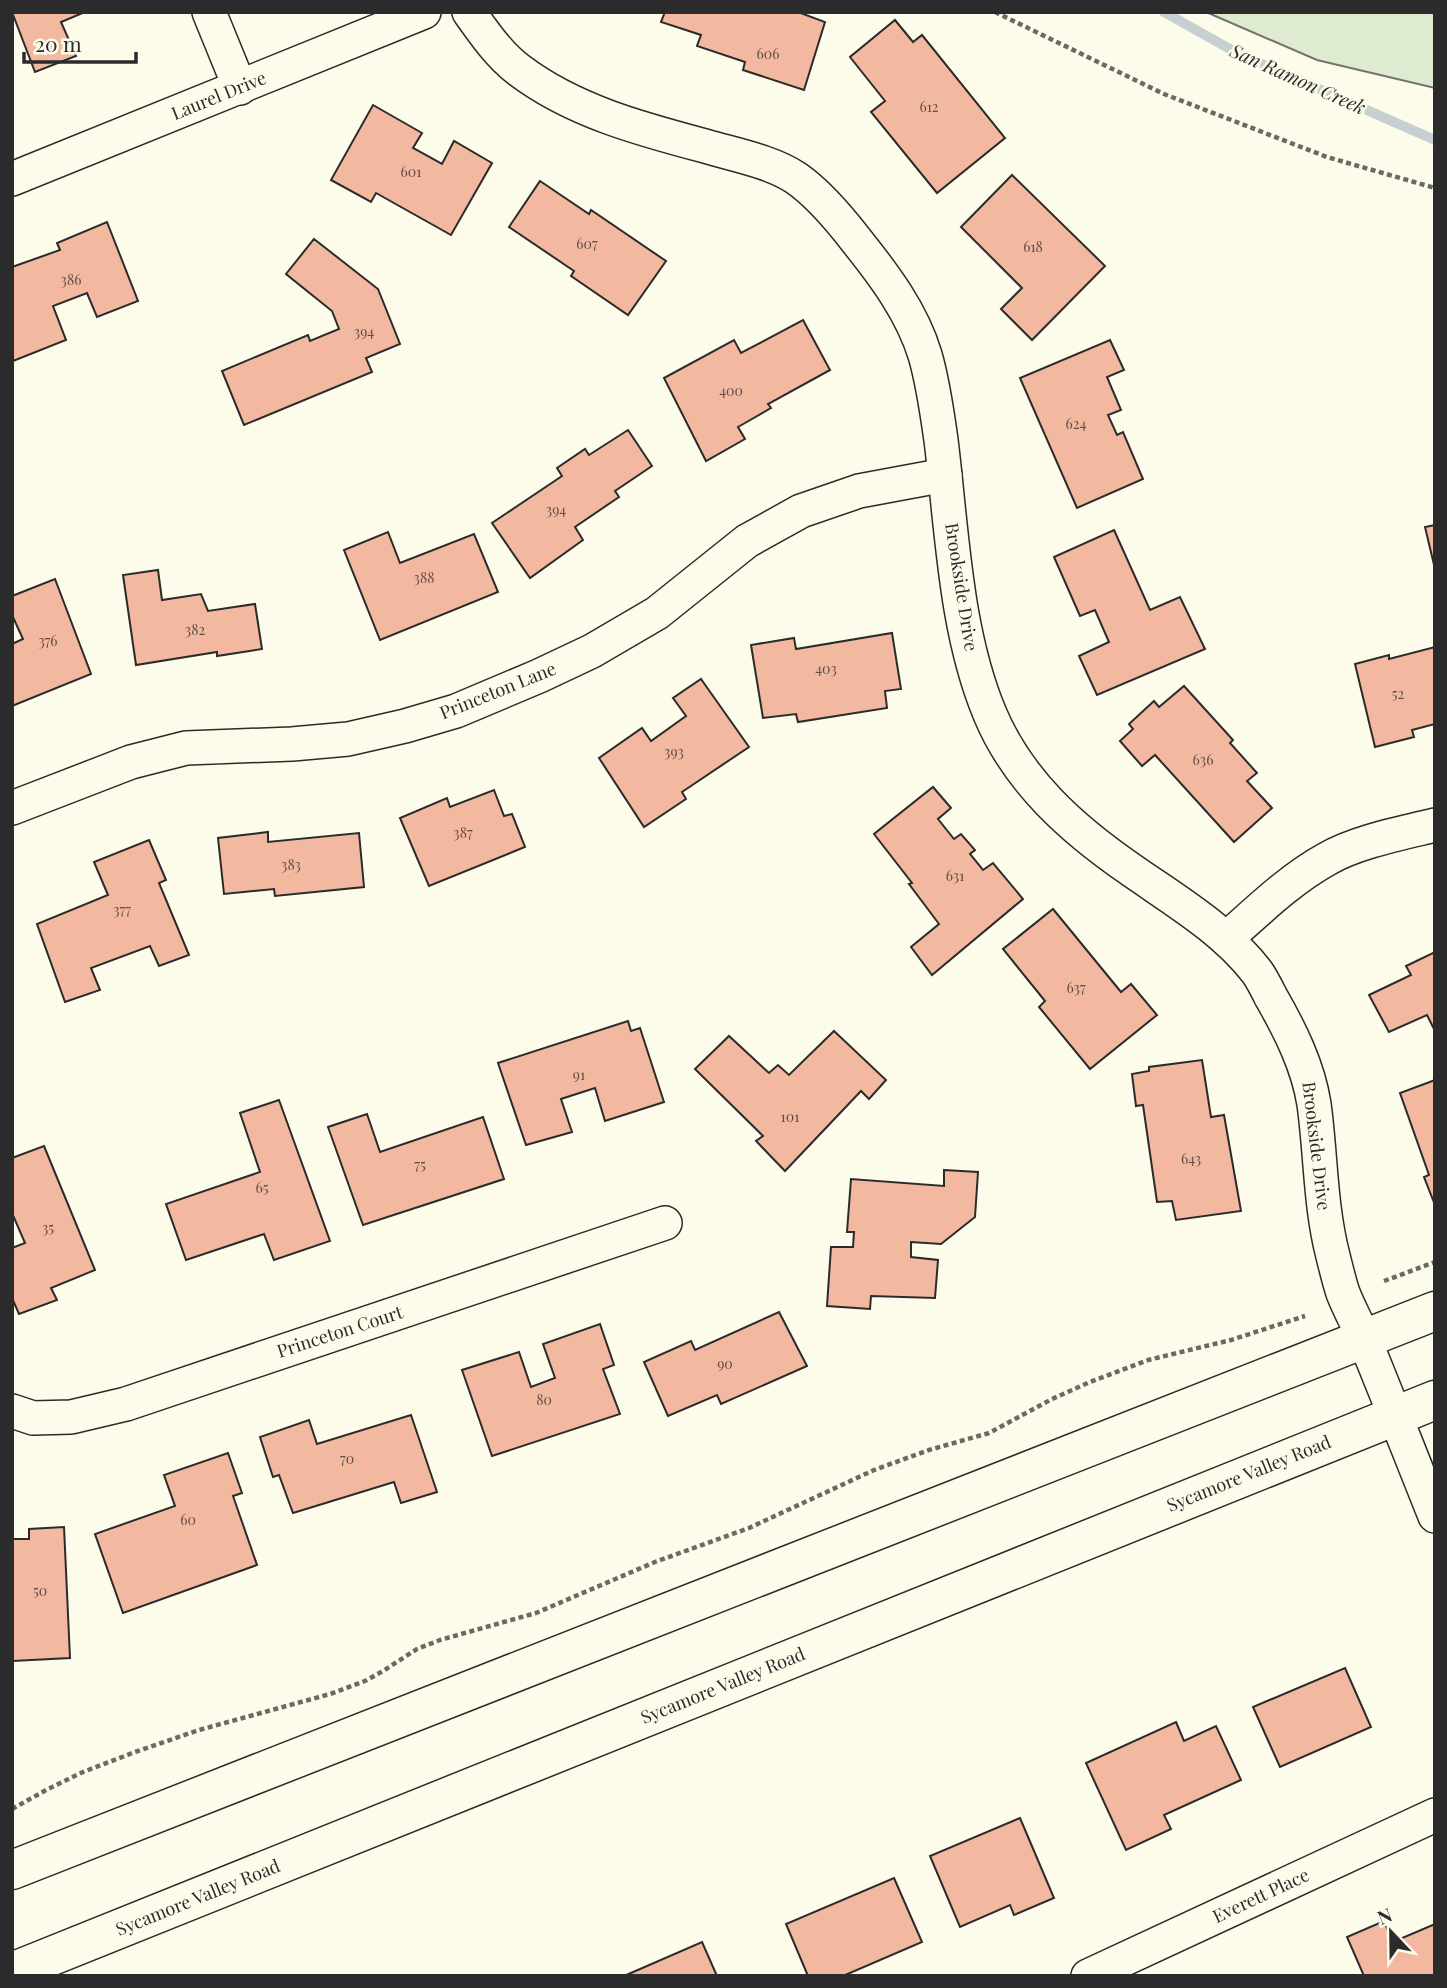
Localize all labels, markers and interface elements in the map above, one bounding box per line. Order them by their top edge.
scale bar [24,21,136,65]
text: 20 m [35,29,82,57]
water label: San Ramon Creek [1226,36,1371,120]
house number: 606 [757,44,779,63]
street label: Laurel Drive [168,65,270,125]
house number: 612 [919,97,939,116]
house number: 601 [401,162,421,181]
house number: 607 [576,234,598,253]
house number: 618 [1023,237,1043,256]
house number: 386 [61,270,81,289]
house number: 394 [354,322,374,341]
house number: 400 [719,381,743,400]
house number: 624 [1066,414,1087,433]
house number: 394 [546,500,566,519]
street label: Brookside Drive [940,521,984,653]
house number: 388 [414,568,434,587]
house number: 382 [185,620,205,639]
house number: 376 [38,631,58,650]
street label: Princeton Lane [436,656,559,724]
house number: 403 [815,659,837,678]
house number: 52 [1392,684,1405,703]
house number: 393 [664,742,684,761]
house number: 636 [1193,750,1213,769]
house number: 387 [453,823,473,842]
house number: 383 [281,855,301,874]
house number: 631 [946,866,964,885]
house number: 377 [113,900,131,919]
house number: 637 [1066,978,1086,997]
house number: 91 [573,1065,585,1084]
street label: Brookside Drive [1297,1080,1337,1212]
house number: 101 [781,1107,799,1126]
house number: 643 [1181,1149,1201,1168]
house number: 75 [414,1155,426,1174]
house number: 65 [255,1178,269,1197]
house number: 35 [42,1218,54,1237]
street label: Princeton Court [274,1299,406,1363]
house number: 90 [717,1354,733,1373]
house number: 80 [536,1390,552,1409]
street label: Sycamore Valley Road [1163,1429,1335,1517]
house number: 70 [340,1449,354,1468]
house number: 60 [180,1510,196,1529]
house number: 50 [33,1581,47,1600]
street label: Sycamore Valley Road [637,1641,809,1729]
street label: Sycamore Valley Road [112,1853,284,1941]
street label: Everett Place [1208,1862,1313,1928]
north arrow [1356,1897,1426,1967]
text: N [1373,1901,1396,1930]

